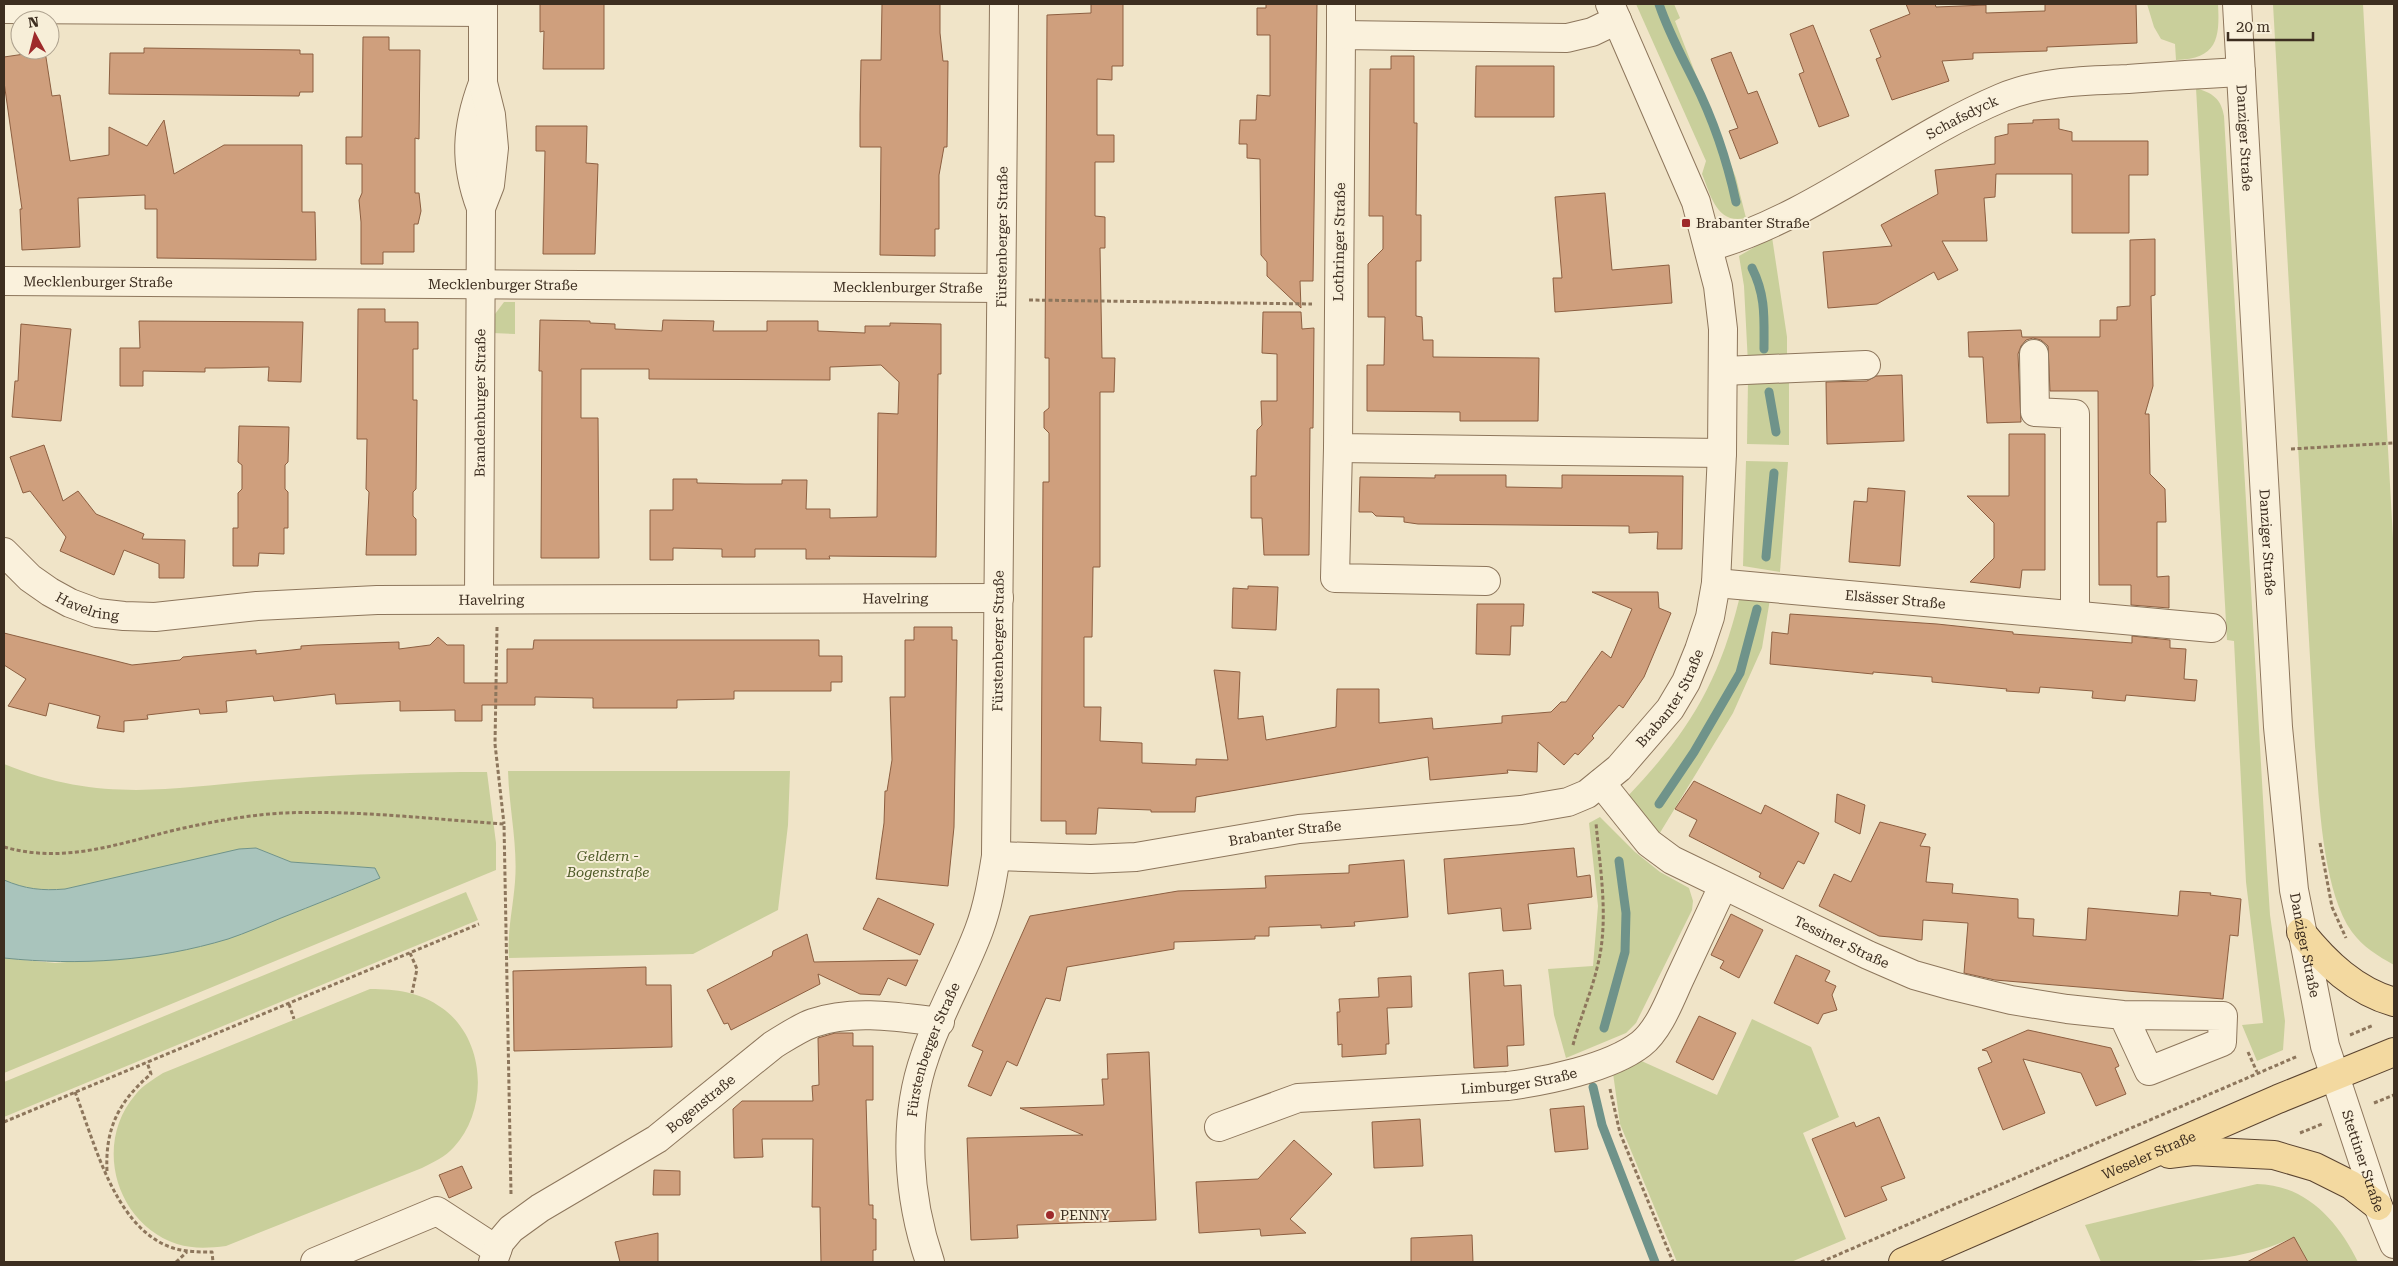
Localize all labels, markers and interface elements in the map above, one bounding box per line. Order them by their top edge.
north arrow [10,10,60,60]
scale bar [2228,10,2313,42]
text: N [27,13,40,31]
text: 20 m [2236,18,2271,36]
street label: Danziger Straße [2234,84,2256,192]
street label: Schafsdyck [1923,92,2001,143]
street label: Fürstenberger Straße [993,166,1010,308]
street label: Lothringer Straße [1330,182,1348,302]
place label: Brabanter Straße [1696,215,1810,231]
marker: Brabanter Straße [1680,217,1692,229]
street label: Mecklenburger Straße [23,273,173,290]
street label: Mecklenburger Straße [428,276,578,293]
street label: Mecklenburger Straße [833,279,983,296]
street label: Brandenburger Straße [472,328,488,477]
street label: Danziger Straße [2257,488,2279,596]
street label: Fürstenberger Straße [989,570,1007,712]
street label: Elsässer Straße [1844,587,1947,612]
street label: Havelring [53,589,120,623]
street label: Havelring [862,590,928,606]
street label: Havelring [458,592,524,608]
street label: Brabanter Straße [1633,647,1707,750]
street label: Brabanter Straße [1227,817,1342,849]
park label: Geldern - Bogenstraße [566,848,649,880]
street label: Danziger Straße [2287,891,2323,999]
street label: Tessiner Straße [1792,912,1892,971]
street label: Fürstenberger Straße [904,980,963,1118]
street label: Limburger Straße [1461,1064,1579,1097]
street label: Bogenstraße [663,1071,738,1136]
street label: Stettiner Straße [2339,1108,2388,1214]
street label: Weseler Straße [2100,1128,2198,1182]
place label: PENNY [1060,1207,1110,1223]
marker: PENNY [1044,1209,1056,1221]

